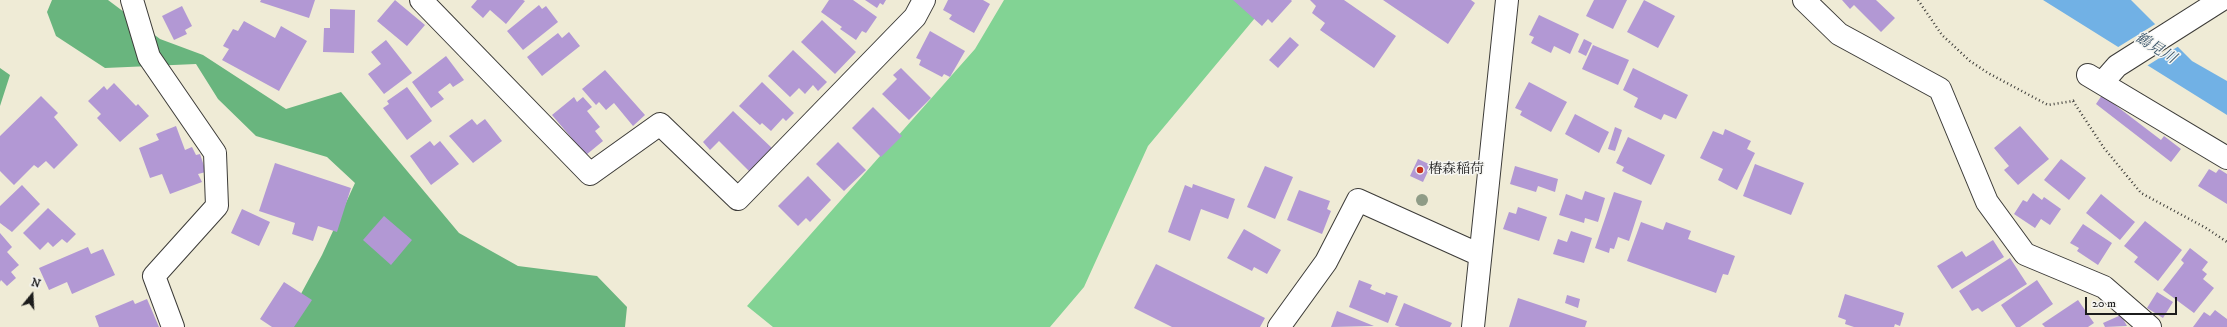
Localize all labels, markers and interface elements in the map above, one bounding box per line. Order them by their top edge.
water label: 鶴見川 [2131,29,2179,69]
place label: 椿森稲荷 [1428,162,1484,178]
marker: 椿森稲荷 [1415,165,1425,175]
north arrow [12,275,52,315]
text: N [29,276,42,292]
scale bar [2087,289,2179,315]
text: 20 m [2092,296,2116,311]

